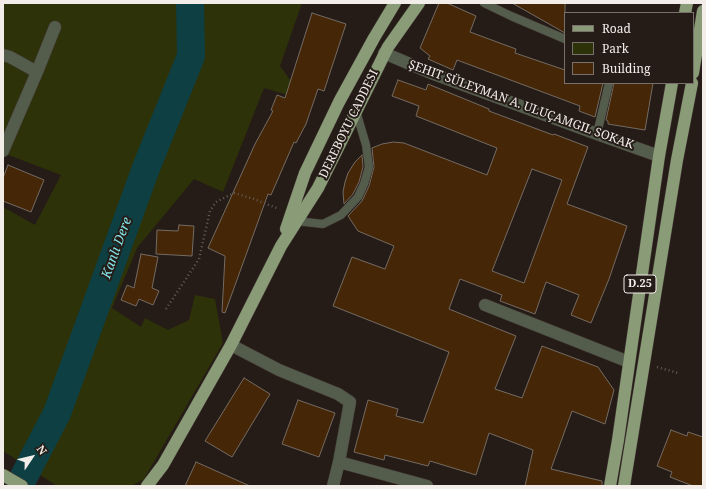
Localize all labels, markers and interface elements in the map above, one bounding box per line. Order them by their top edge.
legend [564,12,694,84]
text: Road [602,20,631,37]
text: Park [602,40,629,57]
street label: ŞEHIT SÜLEYMAN A. ULUÇAMGIL SOKAK [407,57,635,153]
text: Building [602,60,650,77]
street label: DEREBOYU CADDESI [316,67,382,181]
water label: Kanlı Dere [99,215,135,281]
road number: D.25 [624,275,656,293]
north arrow [12,437,52,477]
text: N [34,442,51,458]

